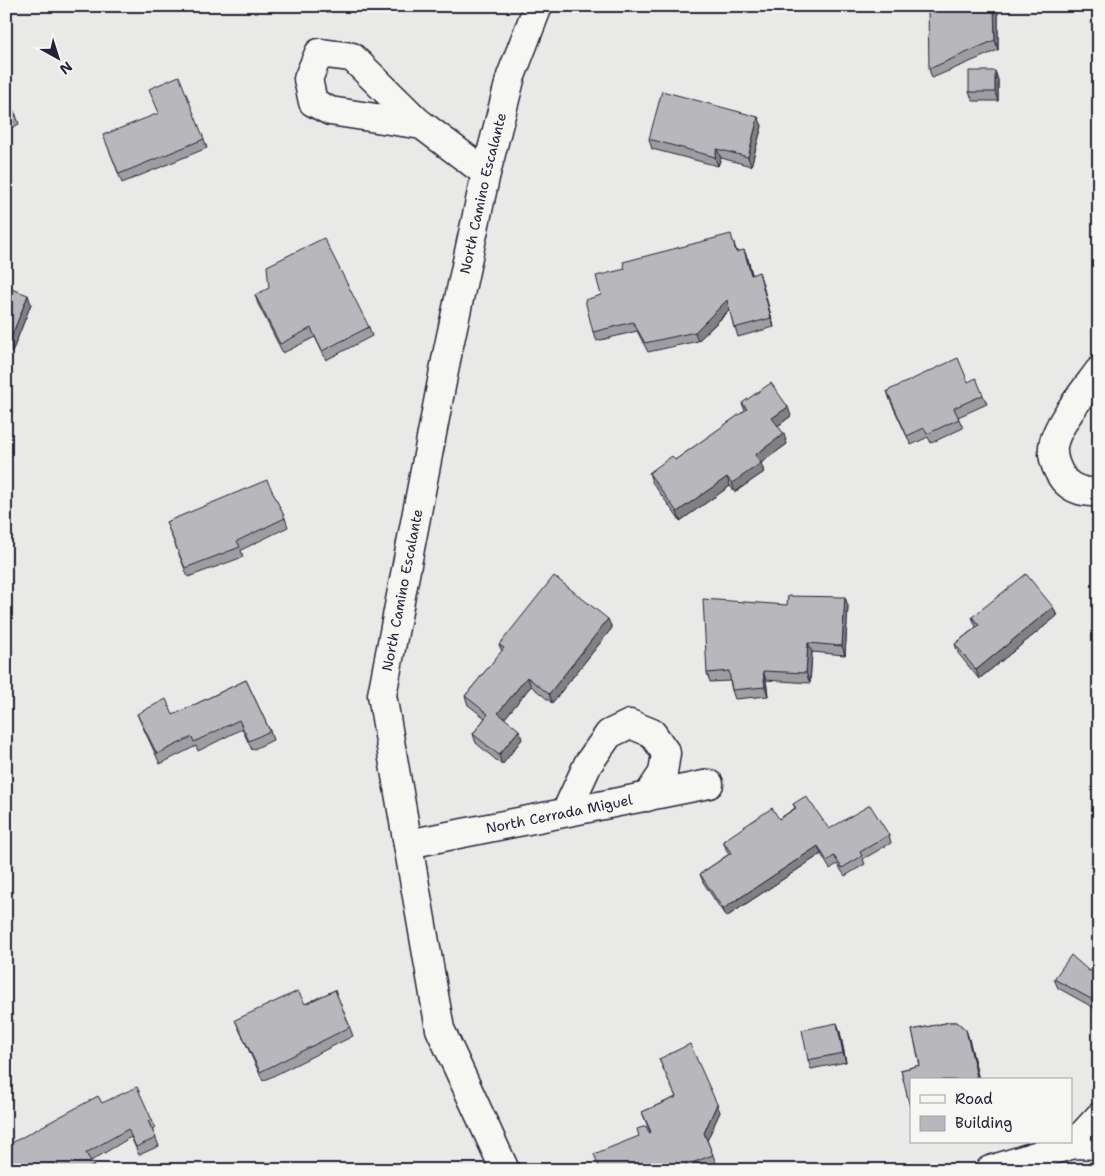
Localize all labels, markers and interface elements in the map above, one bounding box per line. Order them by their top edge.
north arrow [32,32,82,82]
text: N [56,58,76,79]
street label: North Camino Escalante [456,111,510,276]
street label: North Camino Escalante [378,507,426,673]
street label: North Cerrada Miguel [484,790,635,837]
legend [910,1078,1072,1144]
text: Road [955,1089,993,1109]
text: Building [955,1113,1012,1133]

